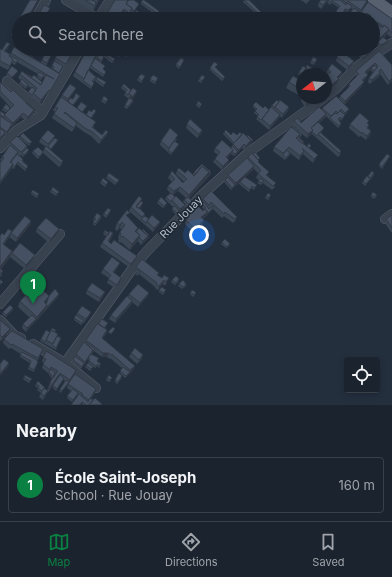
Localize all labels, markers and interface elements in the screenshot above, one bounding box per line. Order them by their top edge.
search box [12,12,380,56]
icon: search [26,23,48,45]
text: Search here [58,25,144,44]
north arrow [296,68,332,104]
street label: Rue Jouay [157,193,205,241]
your location [189,225,209,245]
pin: 1 [20,271,46,304]
map controls [344,357,380,393]
button: locate [344,357,380,393]
text: Nearby [16,421,77,441]
text: École Saint-Joseph [55,468,196,487]
text: 1 [27,477,33,493]
text: 160 m [338,477,375,493]
text: School · Rue Jouay [55,487,173,503]
tab: Map [47,531,70,569]
tab: Directions [165,531,218,569]
tab: Saved [312,531,345,569]

